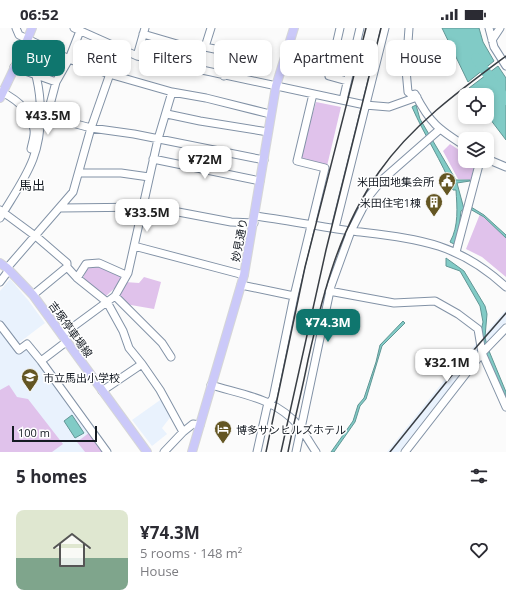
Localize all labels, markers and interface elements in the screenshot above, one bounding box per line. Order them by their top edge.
text: 06:52 [20,4,59,24]
chip: Buy [12,40,65,76]
chip: Rent [73,40,131,76]
chip: Filters [139,40,206,76]
chip: New [214,40,272,76]
chip: Apartment [280,40,378,76]
chip: House [386,40,456,76]
map controls [458,88,494,168]
button: locate [458,88,494,124]
pin: ¥43.5M [15,102,81,136]
text: ¥43.5M [25,106,71,124]
button: layers [458,132,494,168]
pin: ¥72M [181,146,229,180]
text: ¥72M [188,150,222,168]
public building icon: 米田団地集会所 [437,171,457,196]
place label: 米田団地集会所 [357,174,435,189]
district label: 馬出 [19,176,45,194]
building icon: 米田住宅1棟 [424,192,444,217]
place label: 米田住宅1棟 [360,195,421,210]
pin: ¥33.5M [114,199,180,233]
text: ¥33.5M [124,203,170,221]
street label: 妙見通り [227,217,251,263]
street label: 吉塚停車場線 [46,298,96,360]
pin: ¥74.3M [295,309,361,343]
text: ¥74.3M [305,313,351,331]
pin: ¥32.1M [414,349,480,383]
text: ¥32.1M [424,353,470,371]
school or university icon: 市立馬出小学校 [20,367,40,392]
place label: 市立馬出小学校 [43,370,120,385]
hotel icon: 博多サンヒルズホテル [213,419,233,444]
place label: 博多サンヒルズホテル [236,422,346,437]
scale bar [12,424,97,443]
text: 100 m [18,425,50,440]
text: 5 homes [16,465,87,488]
icon: filters [468,465,490,487]
text: ¥74.3M [140,521,200,544]
icon: home [48,526,96,574]
icon: heart [468,539,490,561]
text: 5 rooms · 148 m² [140,544,242,562]
text: House [140,562,179,580]

